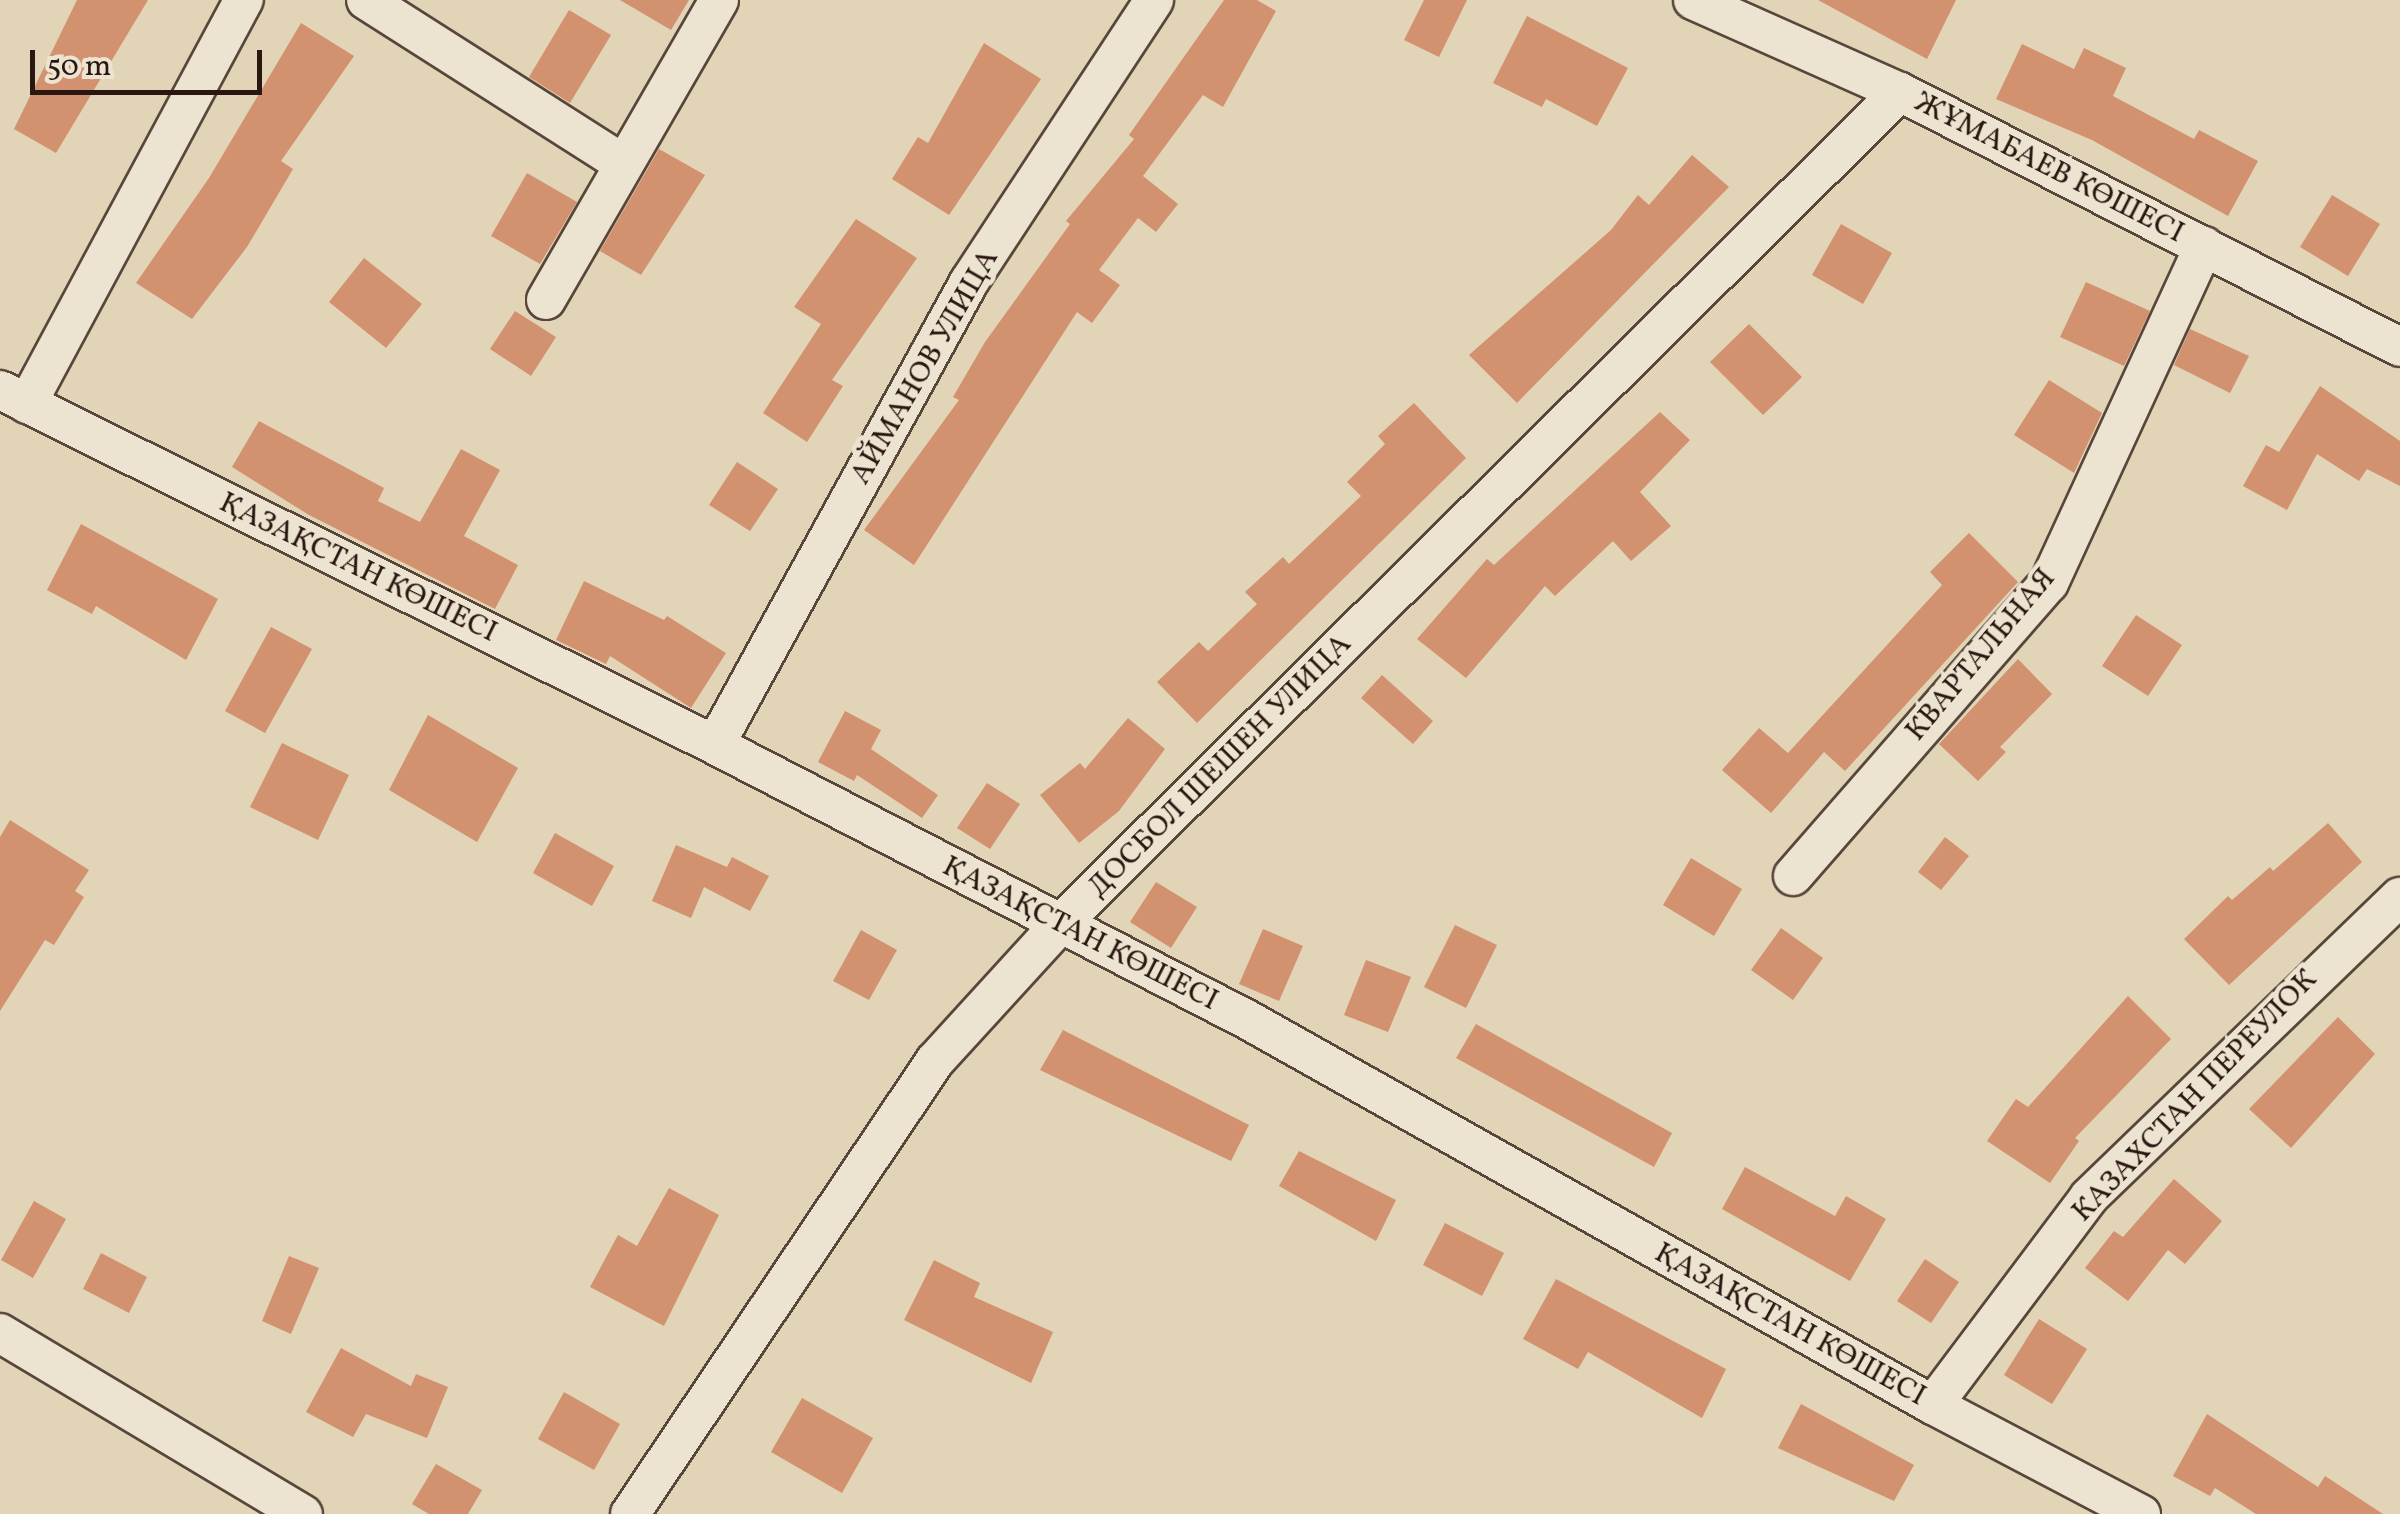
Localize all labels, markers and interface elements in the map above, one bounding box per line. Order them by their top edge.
scale bar [35,30,268,92]
text: 50 m [47,46,111,88]
street label: ЖҰМАБАЕВ КӨШЕСІ [1908,84,2190,252]
street label: АЙМАНОВ УЛИЦА [843,243,1007,491]
street label: ҚАЗАҚСТАН КӨШЕСІ [213,485,503,651]
street label: КВАРТАЛЬНАЯ [1898,561,2064,749]
street label: ДОСБОЛ ШЕШЕН УЛИЦА [1081,627,1359,905]
street label: ҚАЗАҚСТАН КӨШЕСІ [936,849,1224,1019]
street label: КАЗАХСТАН ПЕРЕУЛОК [2065,962,2325,1230]
street label: ҚАЗАҚСТАН КӨШЕСІ [1648,1235,1932,1415]

